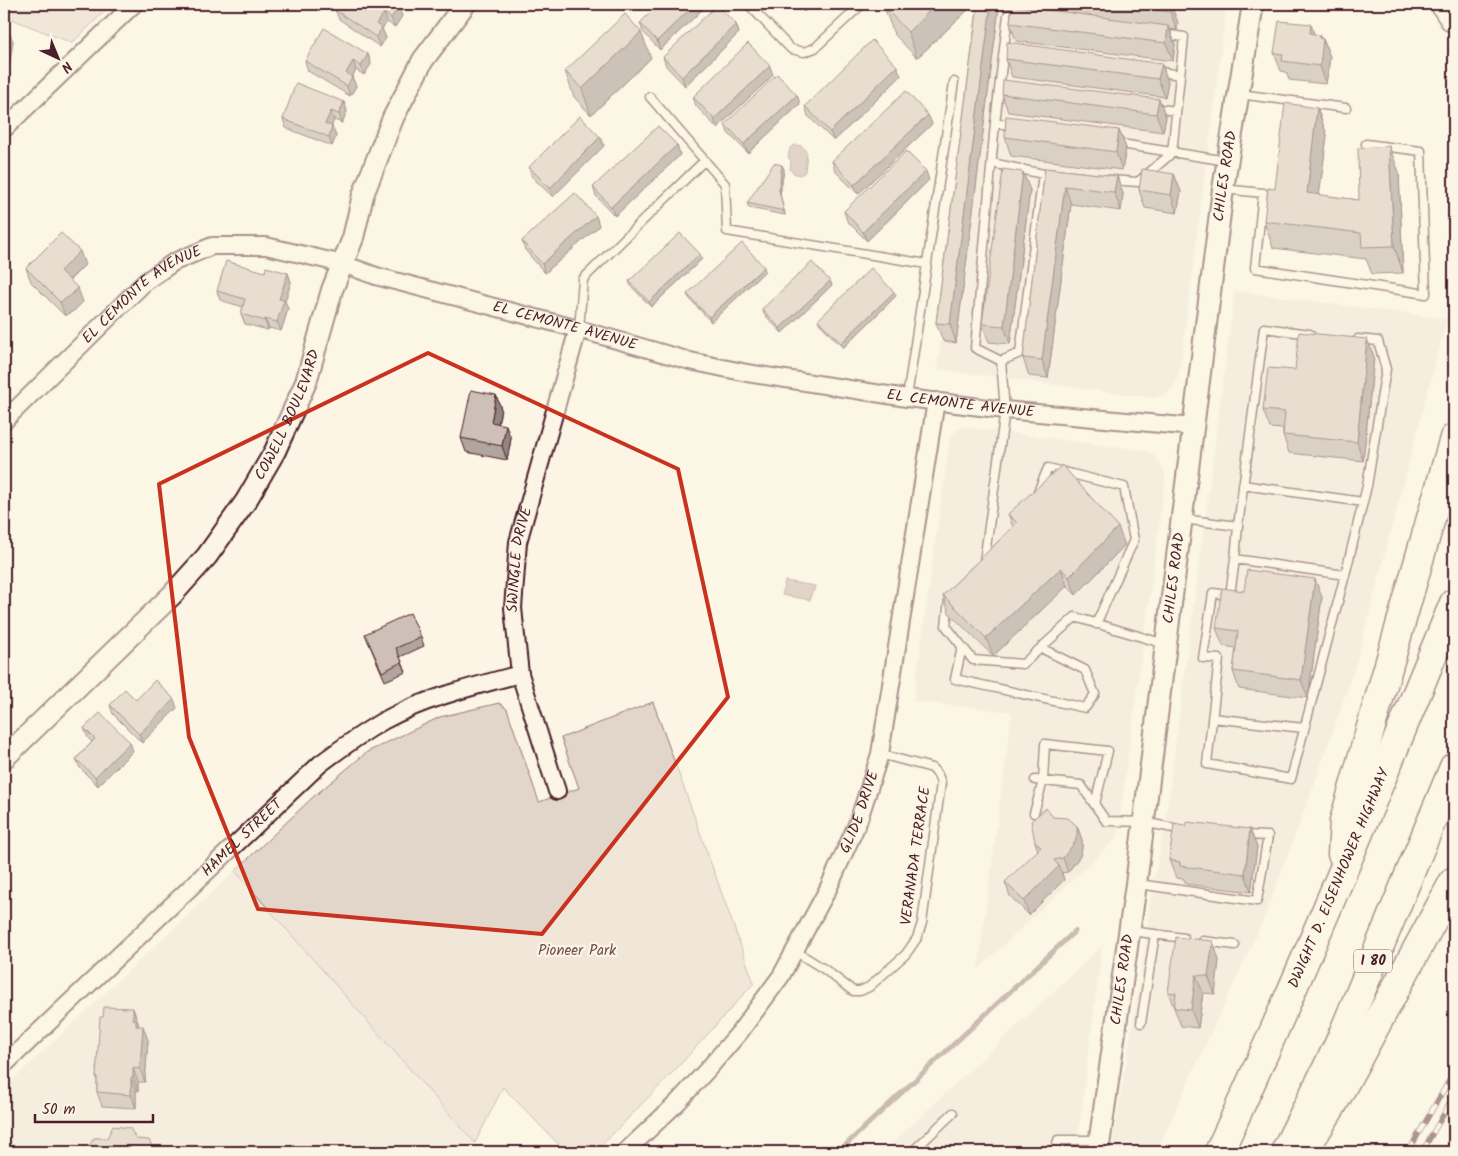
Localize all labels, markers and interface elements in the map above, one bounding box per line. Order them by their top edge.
north arrow [32,32,82,82]
text: N [55,56,77,78]
street label: CHILES ROAD [1207,129,1244,223]
street label: EL CEMONTE AVENUE [77,239,207,350]
street label: EL CEMONTE AVENUE [490,295,641,358]
street label: COWELL BOULEVARD [248,346,327,485]
street label: EL CEMONTE AVENUE [885,383,1037,425]
street label: SWINGLE DRIVE [501,503,540,614]
street label: CHILES ROAD [1157,531,1192,625]
street label: DWIGHT D. EISENHOWER HIGHWAY [1282,763,1397,992]
street label: GLIDE DRIVE [833,767,886,857]
street label: VERANADA TERRACE [894,784,938,927]
street label: HAMEL STREET [196,792,290,883]
street label: CHILES ROAD [1104,932,1141,1027]
park label: Pioneer Park [538,939,617,963]
road number: I 80 [1354,949,1392,972]
scale bar [35,1091,152,1123]
text: 50 m [42,1098,76,1122]

